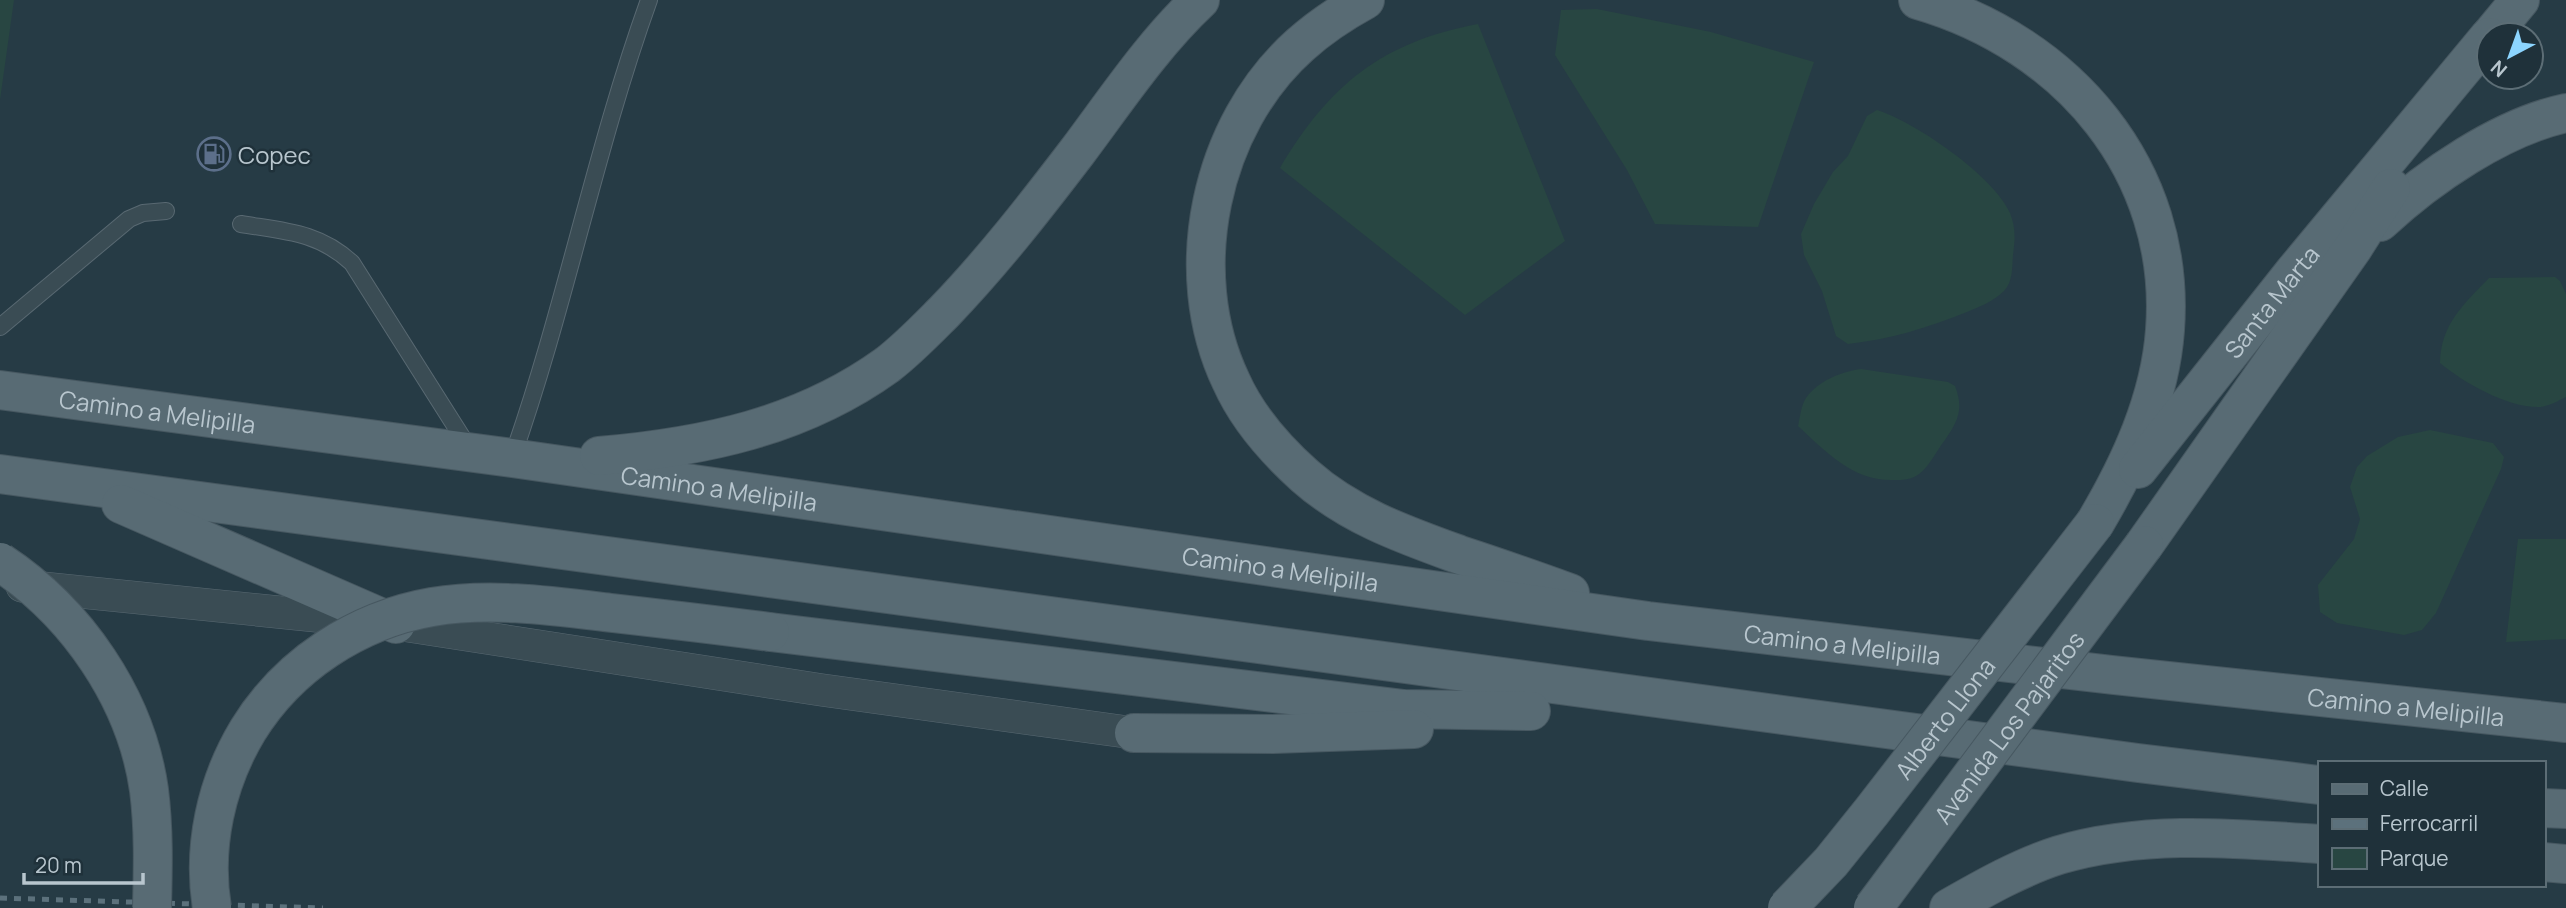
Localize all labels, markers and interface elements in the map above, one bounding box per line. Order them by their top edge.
north arrow [2475,21,2545,91]
text: N [2485,55,2513,83]
fuel station icon: Copec [195,135,233,173]
place label: Copec [238,138,311,171]
street label: Santa Marta [2216,238,2326,365]
street label: Camino a Melipilla [57,382,258,440]
street label: Camino a Melipilla [619,457,820,518]
street label: Camino a Melipilla [1180,538,1381,599]
street label: Camino a Melipilla [1742,616,1943,671]
street label: Avenida Los Pajaritos [1925,624,2091,830]
street label: Alberto Llona [1887,650,2002,785]
street label: Camino a Melipilla [2306,679,2506,733]
legend [2318,761,2545,887]
text: Calle [2380,774,2429,802]
text: Ferrocarril [2380,809,2478,837]
scale bar [24,842,144,886]
text: Parque [2380,844,2449,872]
text: 20 m [35,851,82,879]

